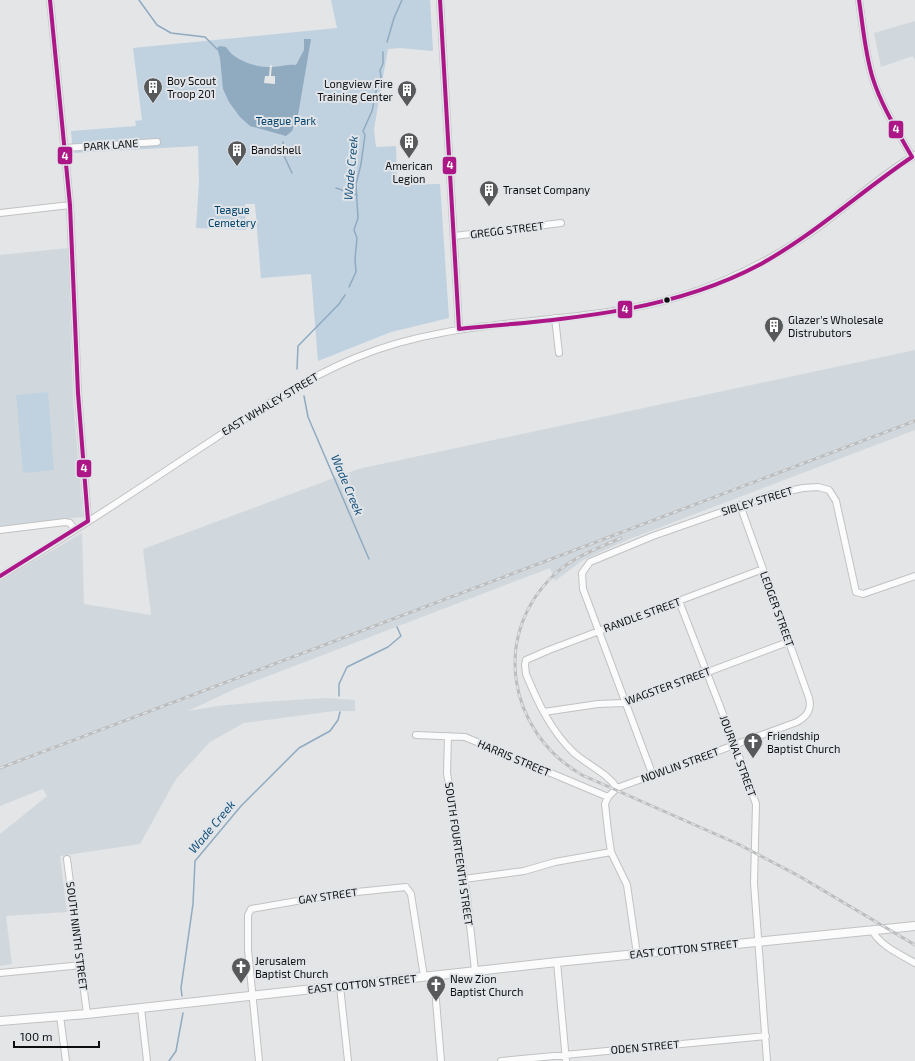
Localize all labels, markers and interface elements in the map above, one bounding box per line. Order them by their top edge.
place label: Boy Scout Troop 201 [167,74,216,100]
building icon: Boy Scout Troop 201 [142,76,164,104]
place label: Longview Fire Training Center [317,77,394,103]
building icon: Longview Fire Training Center [396,79,418,107]
park label: Teague Park [256,114,317,127]
line badge: 4 [888,120,904,139]
text: 4 [892,122,900,135]
building icon: American Legion [398,131,420,159]
water label: Wade Creek [340,135,360,201]
street label: PARK LANE [83,136,139,153]
building icon: Bandshell [226,139,248,167]
place label: Bandshell [251,143,302,156]
line badge: 4 [57,146,73,165]
text: 4 [61,149,69,162]
line badge: 4 [442,156,457,175]
text: 4 [446,158,454,171]
place label: American Legion [385,159,433,185]
building icon: Transet Company [478,179,500,207]
place label: Transet Company [503,183,590,196]
park label: Teague Cemetery [208,203,256,229]
street label: GREGG STREET [469,218,545,240]
unlabelled marker [662,295,672,305]
line badge: 4 [617,300,633,319]
text: 4 [621,302,629,315]
place label: Glazer's Wholesale Distrubutors [788,313,883,339]
building icon: Glazer's Wholesale Distrubutors [763,315,785,343]
street label: EAST WHALEY STREET [219,369,321,438]
water label: Wade Creek [329,452,367,517]
line badge: 4 [76,459,92,478]
text: 4 [80,461,88,474]
street label: SIBLEY STREET [719,483,795,518]
street label: LEDGER STREET [758,569,797,649]
street label: RANDLE STREET [602,594,683,634]
street label: WAGSTER STREET [623,664,713,707]
street label: JOURNAL STREET [718,713,759,799]
place label: Friendship Baptist Church [767,729,840,755]
church icon: Friendship Baptist Church [742,731,764,759]
street label: HARRIS STREET [476,736,553,779]
street label: NOWLIN STREET [639,744,721,785]
street label: SOUTH FOURTEENTH STREET [443,781,476,927]
water label: Wade Creek [185,797,237,856]
street label: SOUTH NINTH STREET [64,881,91,992]
street label: GAY STREET [297,885,359,906]
street label: EAST COTTON STREET [629,936,740,961]
place label: Jerusalem Baptist Church [255,954,328,980]
church icon: Jerusalem Baptist Church [230,956,252,984]
street label: EAST COTTON STREET [307,971,418,996]
place label: New Zion Baptist Church [450,972,523,998]
church icon: New Zion Baptist Church [425,974,447,1002]
scale bar [14,1023,99,1049]
text: 100 m [20,1029,52,1043]
street label: ODEN STREET [610,1037,681,1056]

